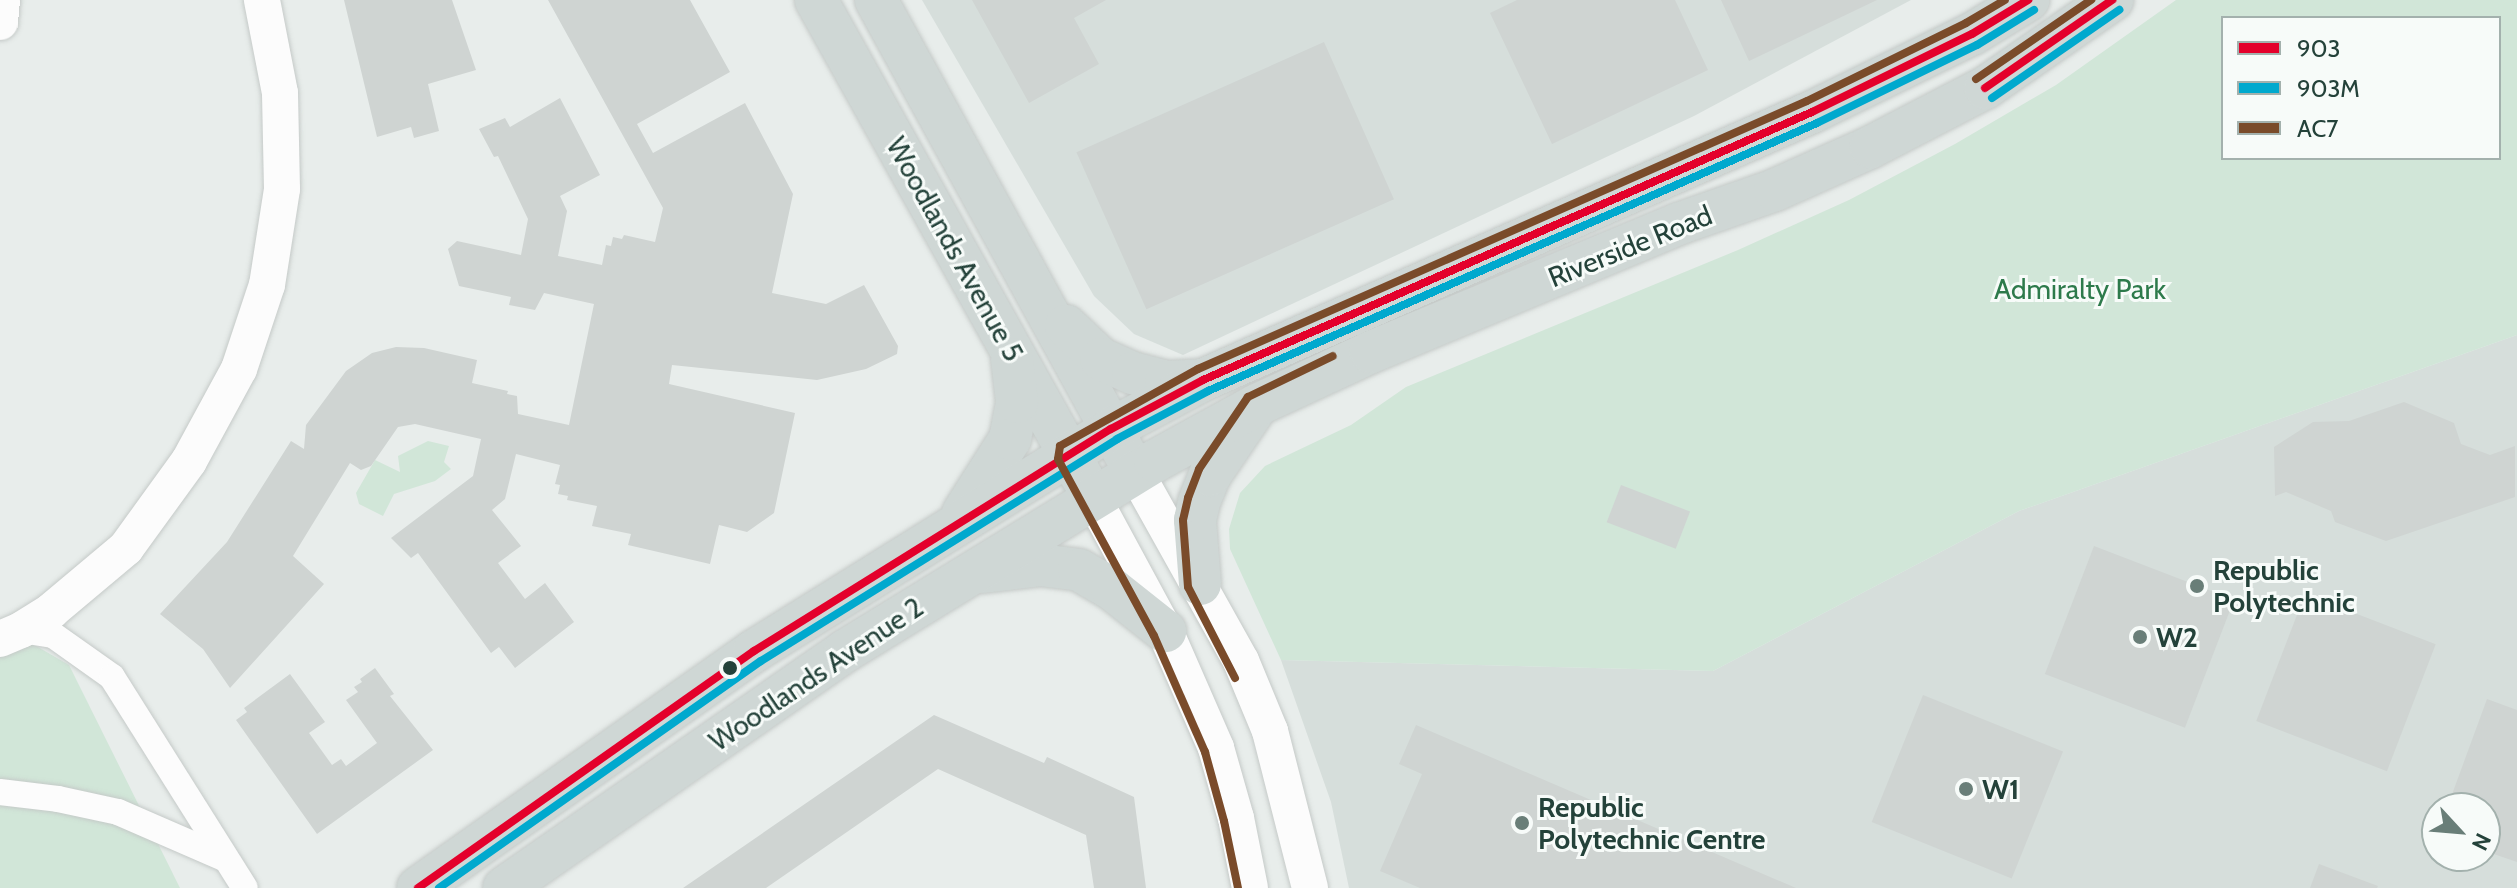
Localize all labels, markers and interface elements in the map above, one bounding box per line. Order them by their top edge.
legend [2221,16,2501,160]
text: 903 [2297,34,2340,63]
text: 903M [2297,74,2360,103]
text: AC7 [2297,114,2338,143]
street label: Woodlands Avenue 5 [879,131,1031,367]
street label: Riverside Road [1543,198,1717,294]
park label: Admiralty Park [1994,272,2166,306]
place label: Republic Polytechnic [2213,553,2355,619]
marker: Republic Polytechnic [2188,577,2206,595]
street label: Woodlands Avenue 2 [703,590,929,758]
place label: W2 [2156,620,2198,654]
marker: W2 [2131,628,2149,646]
unlabelled marker [722,660,738,676]
place label: W1 [1982,772,2019,806]
marker: W1 [1957,780,1975,798]
place label: Republic Polytechnic Centre [1538,790,1766,856]
north arrow [2421,792,2501,872]
marker: Republic Polytechnic Centre [1513,814,1531,832]
text: N [2466,829,2497,855]

